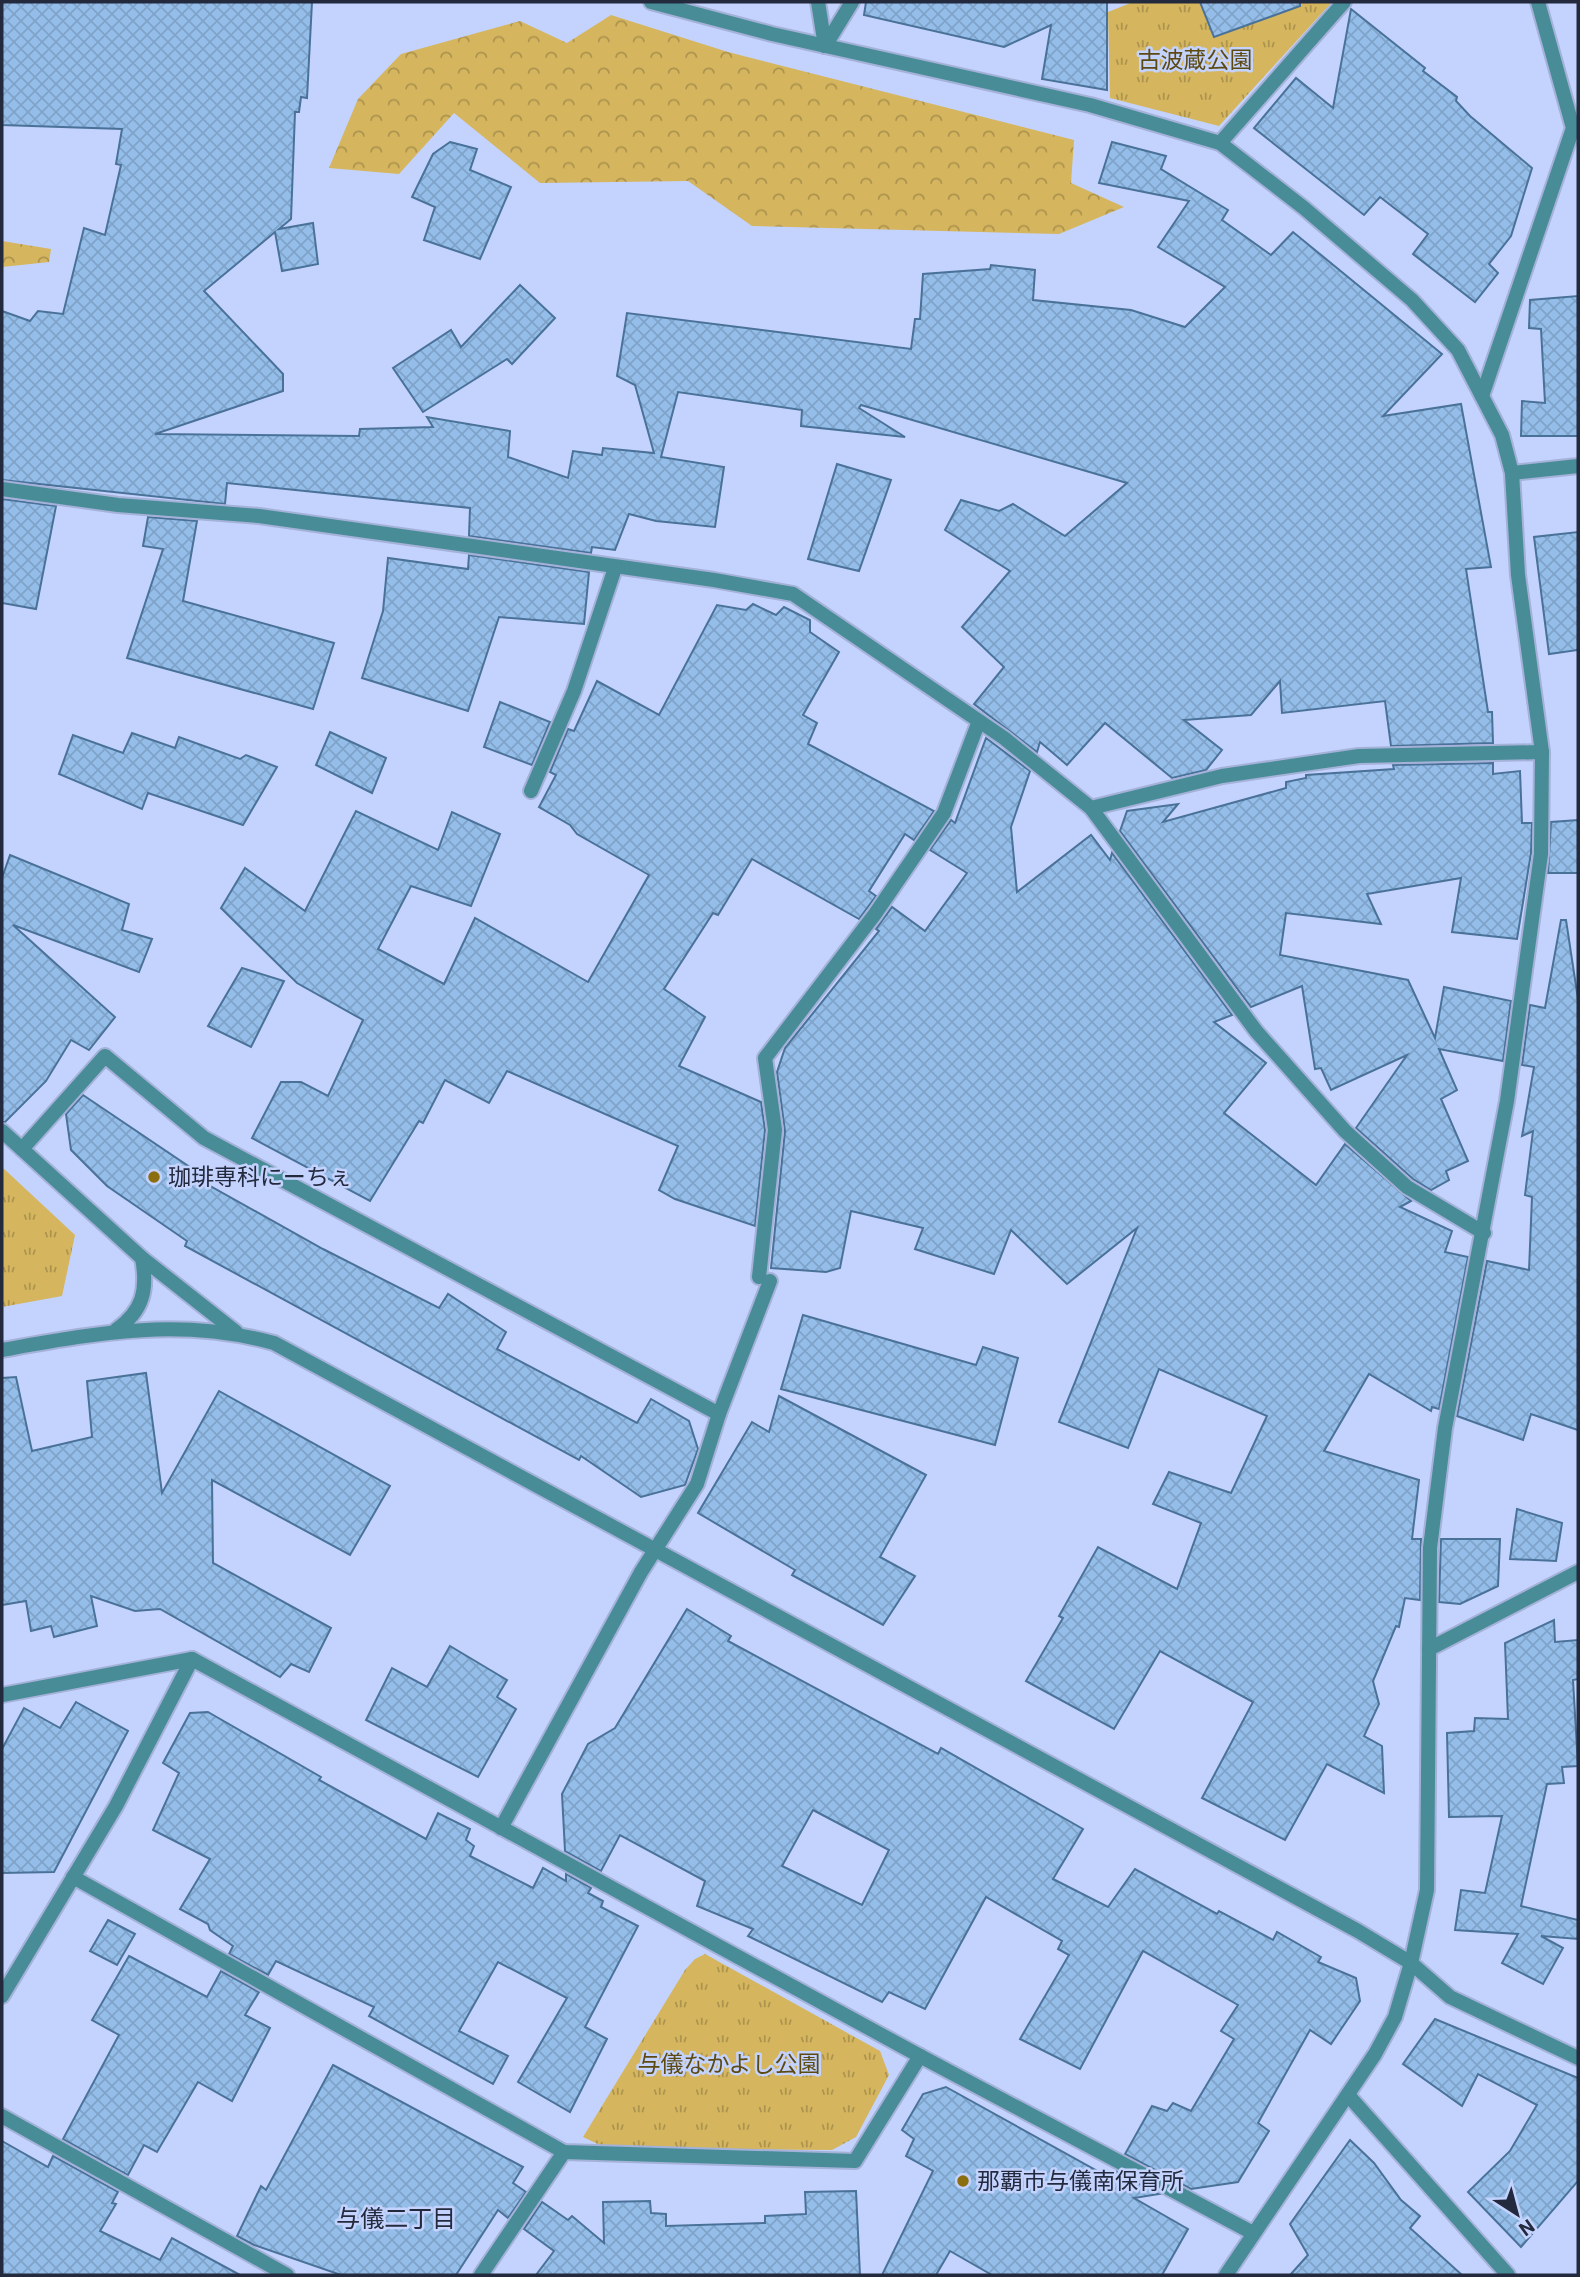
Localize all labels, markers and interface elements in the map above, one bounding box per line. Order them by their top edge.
park label: 古波蔵公園 [1138,47,1253,74]
place label: 珈琲専科にーちぇ [168,1164,352,1191]
marker: 珈琲専科にーちぇ [146,1169,162,1185]
park label: 与儀なかよし公園 [638,2051,820,2078]
place label: 那覇市与儀南保育所 [977,2168,1184,2195]
marker: 那覇市与儀南保育所 [955,2173,971,2189]
north arrow [1482,2179,1552,2249]
district label: 与儀二丁目 [336,2205,456,2233]
text: N [1515,2214,1539,2241]

